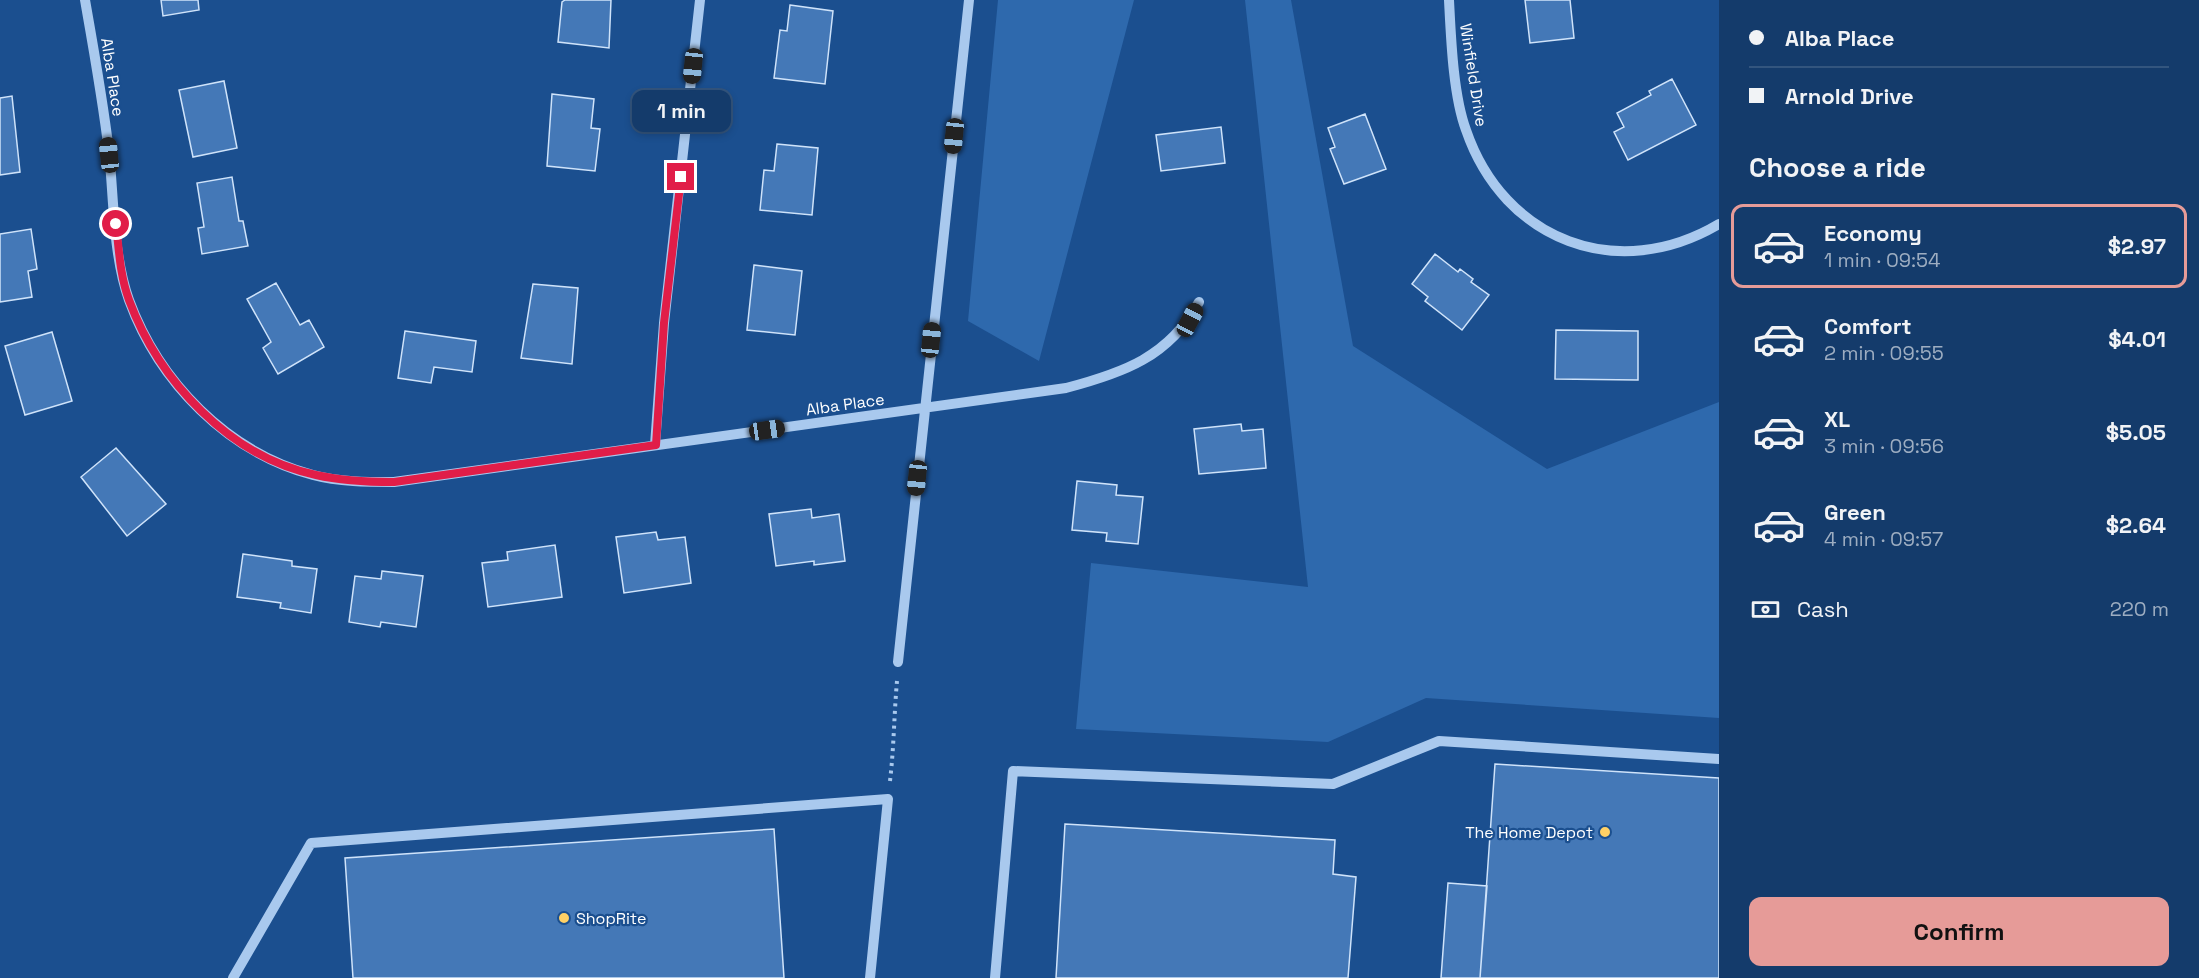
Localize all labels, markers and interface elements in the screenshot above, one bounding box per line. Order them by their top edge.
street label: Winfield Drive [1455,22,1492,128]
text: Alba Place [1785,24,1894,52]
street label: Alba Place [96,36,129,118]
car [682,47,704,85]
text: Arnold Drive [1785,82,1914,110]
callout: 1 min [632,90,730,132]
text: 1 min [657,98,706,124]
car [943,117,965,155]
car [98,136,120,174]
text: Choose a ride [1749,150,1926,185]
route end [667,163,694,190]
route start [102,210,129,237]
icon: car [1752,219,1806,273]
text: Economy [1824,219,1922,247]
text: $2.97 [2108,232,2166,260]
text: 1 min · 09:54 [1824,247,1940,273]
car [1174,300,1206,340]
icon: car [1752,312,1806,366]
text: Comfort [1824,312,1912,340]
car [920,321,942,359]
text: $4.01 [2108,325,2166,353]
text: 2 min · 09:55 [1824,340,1944,366]
street label: Alba Place [804,389,886,420]
icon: car [1752,405,1806,459]
text: XL [1824,405,1850,433]
text: $5.05 [2106,418,2166,446]
car [748,419,786,441]
text: 3 min · 09:56 [1824,433,1944,459]
car [906,459,928,497]
icon: car [1752,498,1806,552]
text: Green [1824,498,1886,526]
text: $2.64 [2106,511,2166,539]
text: 4 min · 09:57 [1824,526,1943,552]
icon: cash [1749,593,1782,626]
text: Cash [1797,595,1849,623]
text: 220 m [2110,596,2169,622]
place label: The Home Depot [1465,822,1593,843]
marker: The Home Depot [1598,825,1612,839]
button: Confirm [1749,897,2169,966]
place label: ShopRite [576,908,646,929]
marker: ShopRite [557,911,571,925]

